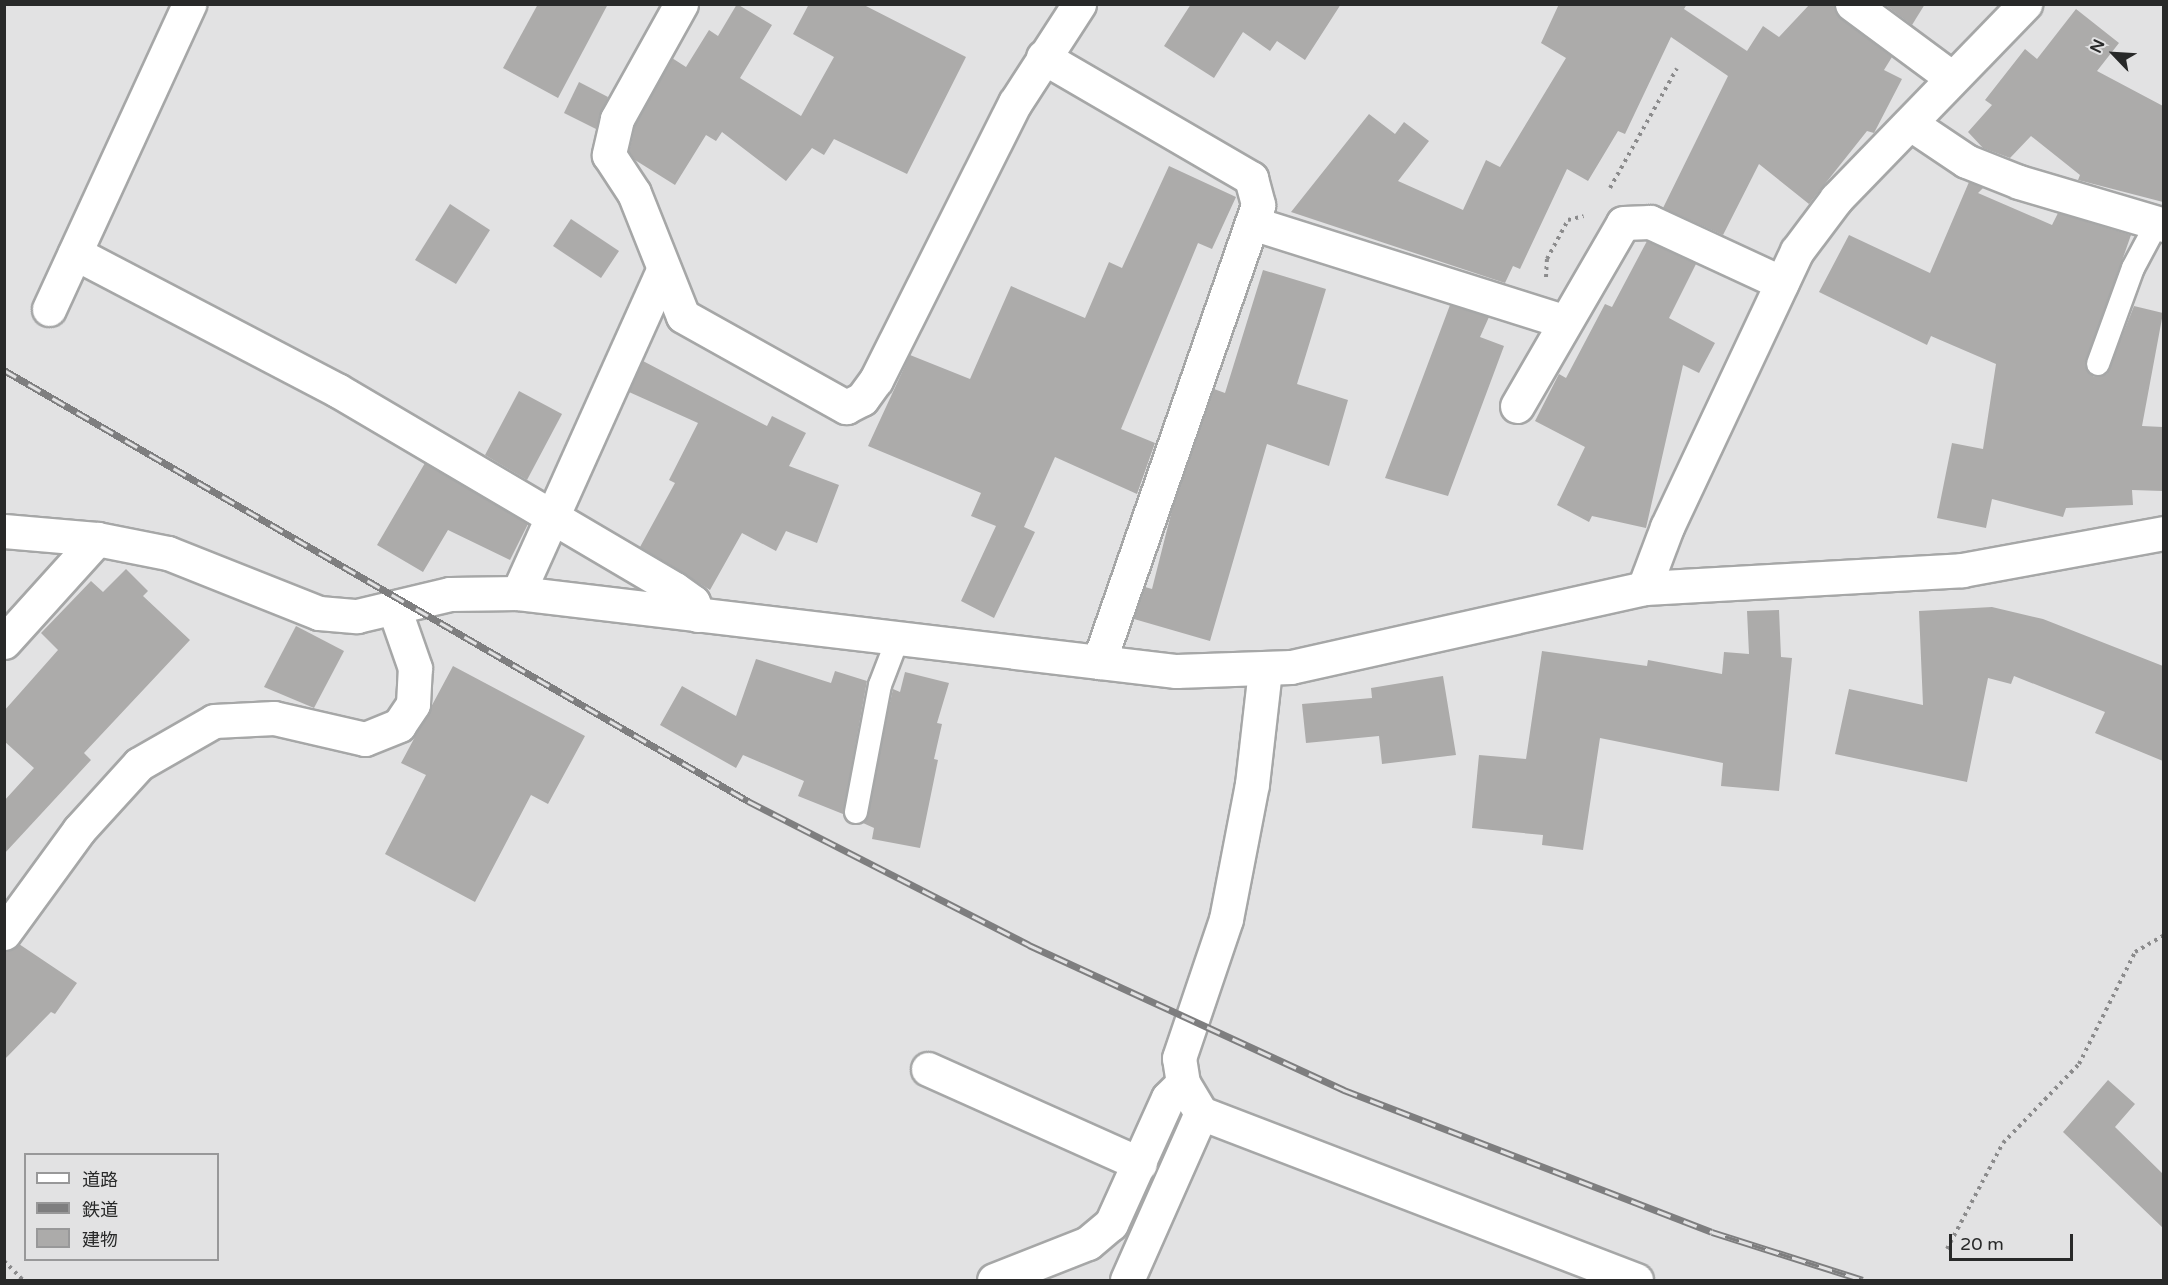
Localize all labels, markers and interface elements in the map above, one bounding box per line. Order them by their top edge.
north arrow [2084,24,2144,84]
text: N [2086,36,2109,56]
legend [24,1153,219,1261]
text: 道路 [82,1169,118,1191]
text: 鉄道 [82,1199,118,1221]
scale bar [1952,1222,2076,1260]
text: 建物 [82,1229,118,1251]
text: 20 m [1960,1233,2004,1255]

